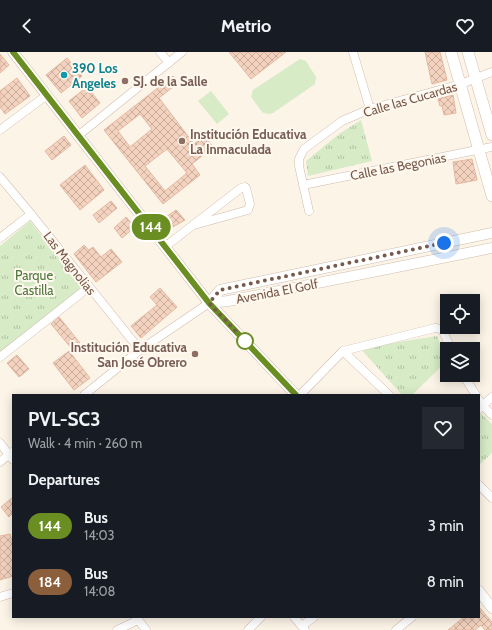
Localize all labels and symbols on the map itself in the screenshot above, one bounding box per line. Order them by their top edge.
place label: 390 Los Angeles [72,60,118,91]
marker: 390 Los Angeles [59,70,69,80]
place label: SJ. de la Salle [133,73,208,89]
marker: SJ. de la Salle [120,76,130,86]
street label: Calle las Cucardas [361,78,459,120]
place label: Institución Educativa La Inmaculada [190,126,307,157]
marker: Institución Educativa La Inmaculada [177,136,187,146]
street label: Calle las Begonias [349,149,448,183]
line badge: 144 [128,214,174,240]
street label: Las Magnolias [40,228,100,298]
your location [434,233,454,253]
park label: Parque Castilla [14,267,54,298]
street label: Avenida El Golf [235,275,320,307]
unlabelled marker [236,332,254,350]
place label: Institución Educativa San José Obrero [70,339,188,370]
marker: Institución Educativa San José Obrero [190,349,200,359]

